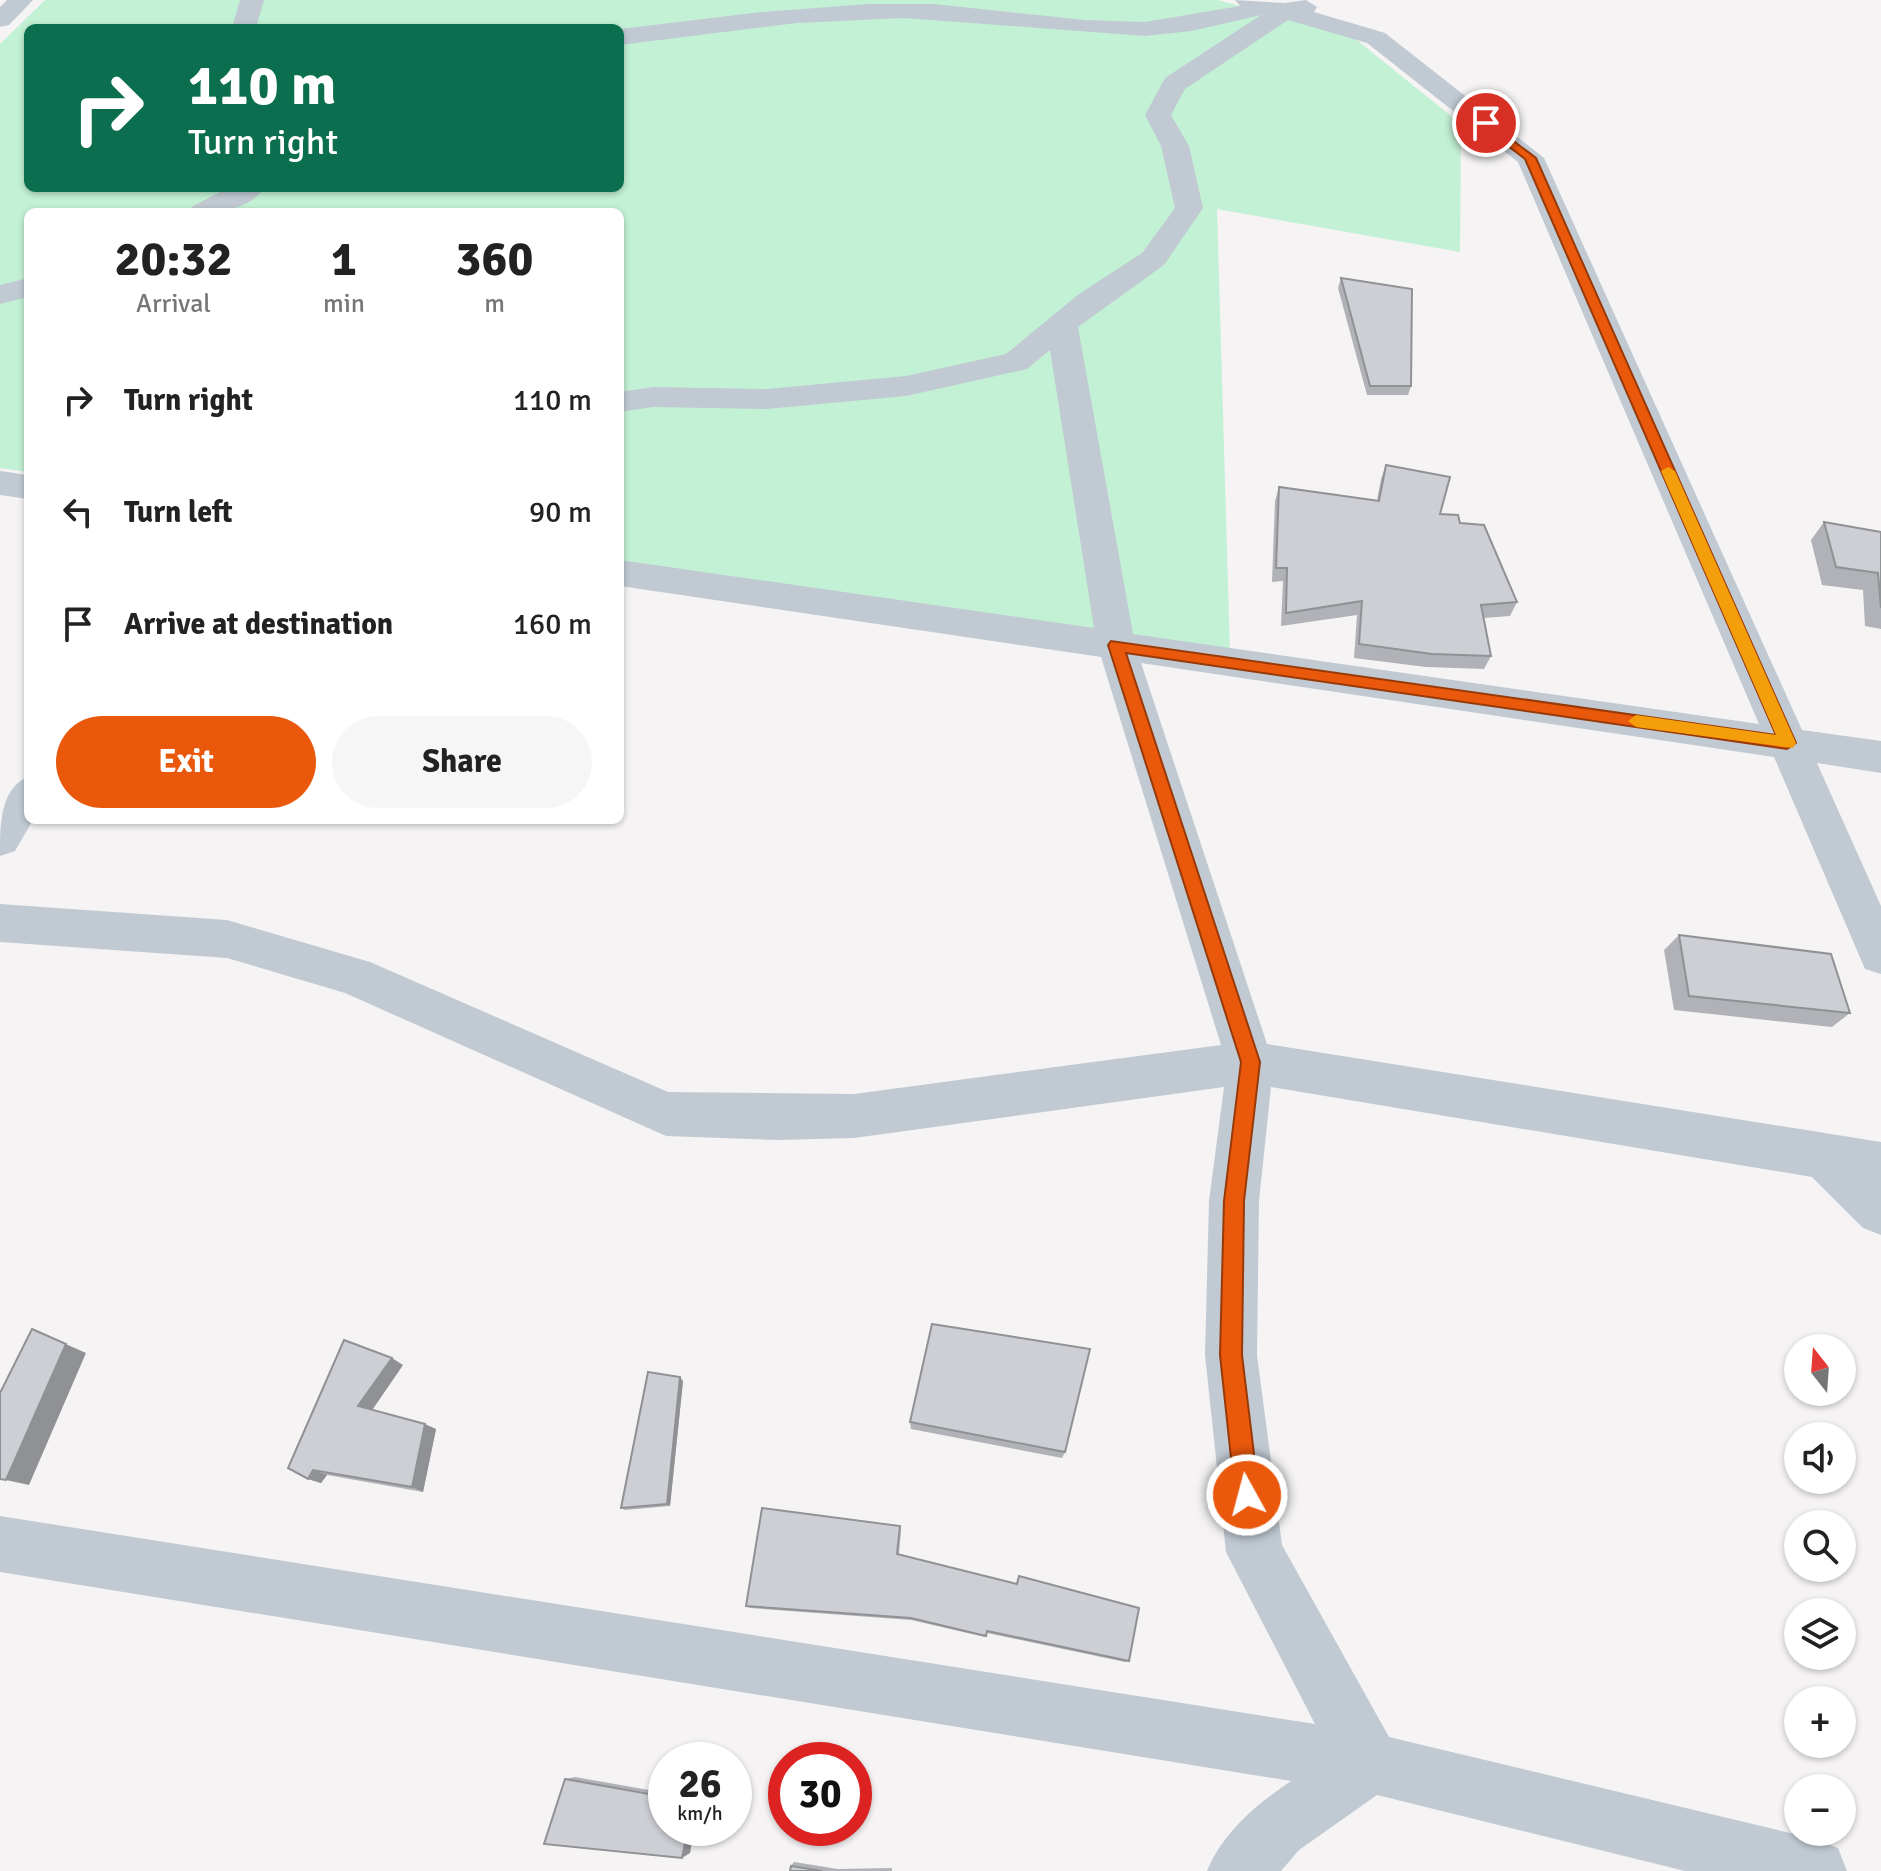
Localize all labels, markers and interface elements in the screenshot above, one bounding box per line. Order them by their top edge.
text: 110 m [188,51,336,120]
icon: right [56,56,160,160]
pin [1452,89,1520,157]
icon: arrive [1464,101,1508,145]
text: Turn right [188,120,338,165]
text: 20:32 [115,230,232,289]
text: 1 [331,230,357,289]
text: 360 [456,230,533,289]
text: Arrival [136,288,211,320]
text: min [323,288,365,320]
text: m [484,288,505,320]
icon: right [56,378,100,422]
text: Turn right [124,382,253,419]
text: 110 m [513,382,592,419]
icon: left [56,490,100,534]
text: Turn left [124,494,233,531]
text: 90 m [529,494,592,531]
icon: arrive [56,602,100,646]
text: Arrive at destination [124,606,393,643]
text: 160 m [513,606,592,643]
button: Exit [56,716,316,808]
button: Share [332,716,592,808]
north arrow [1784,1334,1856,1406]
map controls [1784,1334,1856,1846]
button: sound [1784,1422,1856,1494]
position arrow [1205,1453,1289,1537]
button: search [1784,1510,1856,1582]
button: layers [1784,1598,1856,1670]
button: + [1784,1686,1856,1758]
speed limit sign: 30 [768,1742,872,1846]
text: 26 [678,1759,722,1809]
button: − [1784,1774,1856,1846]
text: km/h [677,1801,723,1826]

